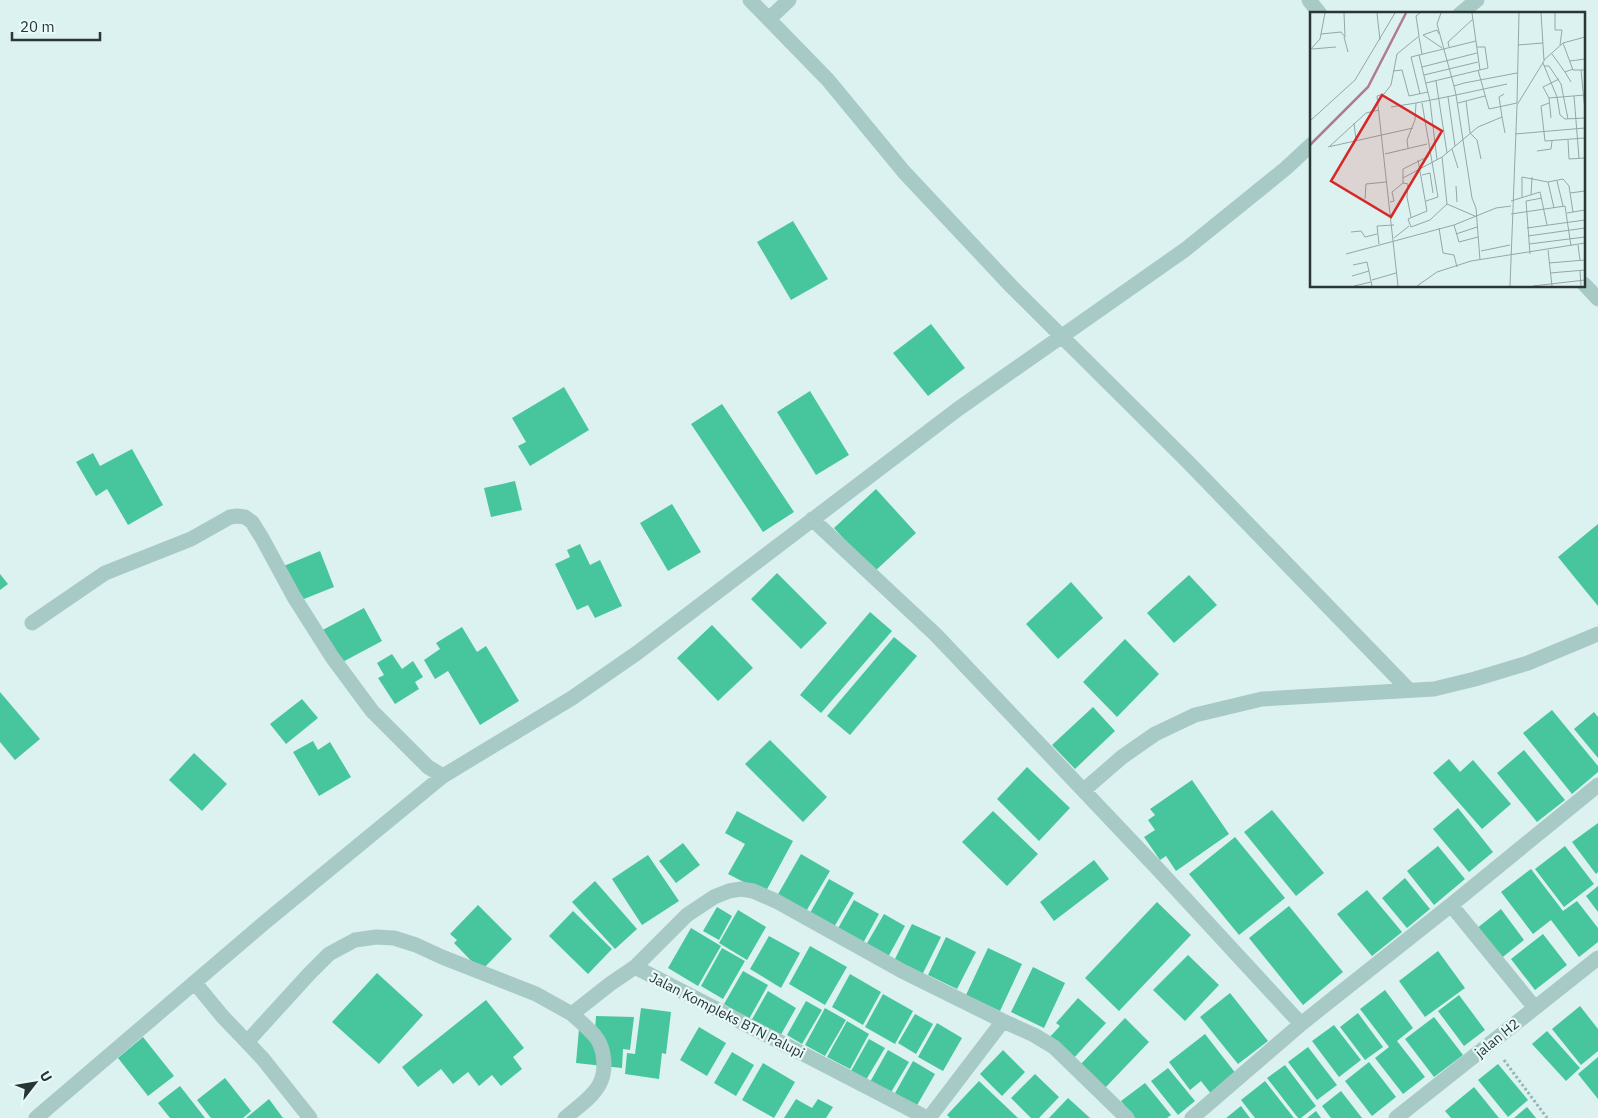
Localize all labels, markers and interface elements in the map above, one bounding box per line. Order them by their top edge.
scale bar [12,10,100,42]
inset map [1310,12,1586,288]
text: 20 m [20,17,55,36]
street label: Jalan Kompleks BTN Palupi [646,968,808,1062]
street label: jalan H2 [1471,1015,1523,1061]
north arrow [10,1058,60,1108]
text: U [36,1068,56,1085]

